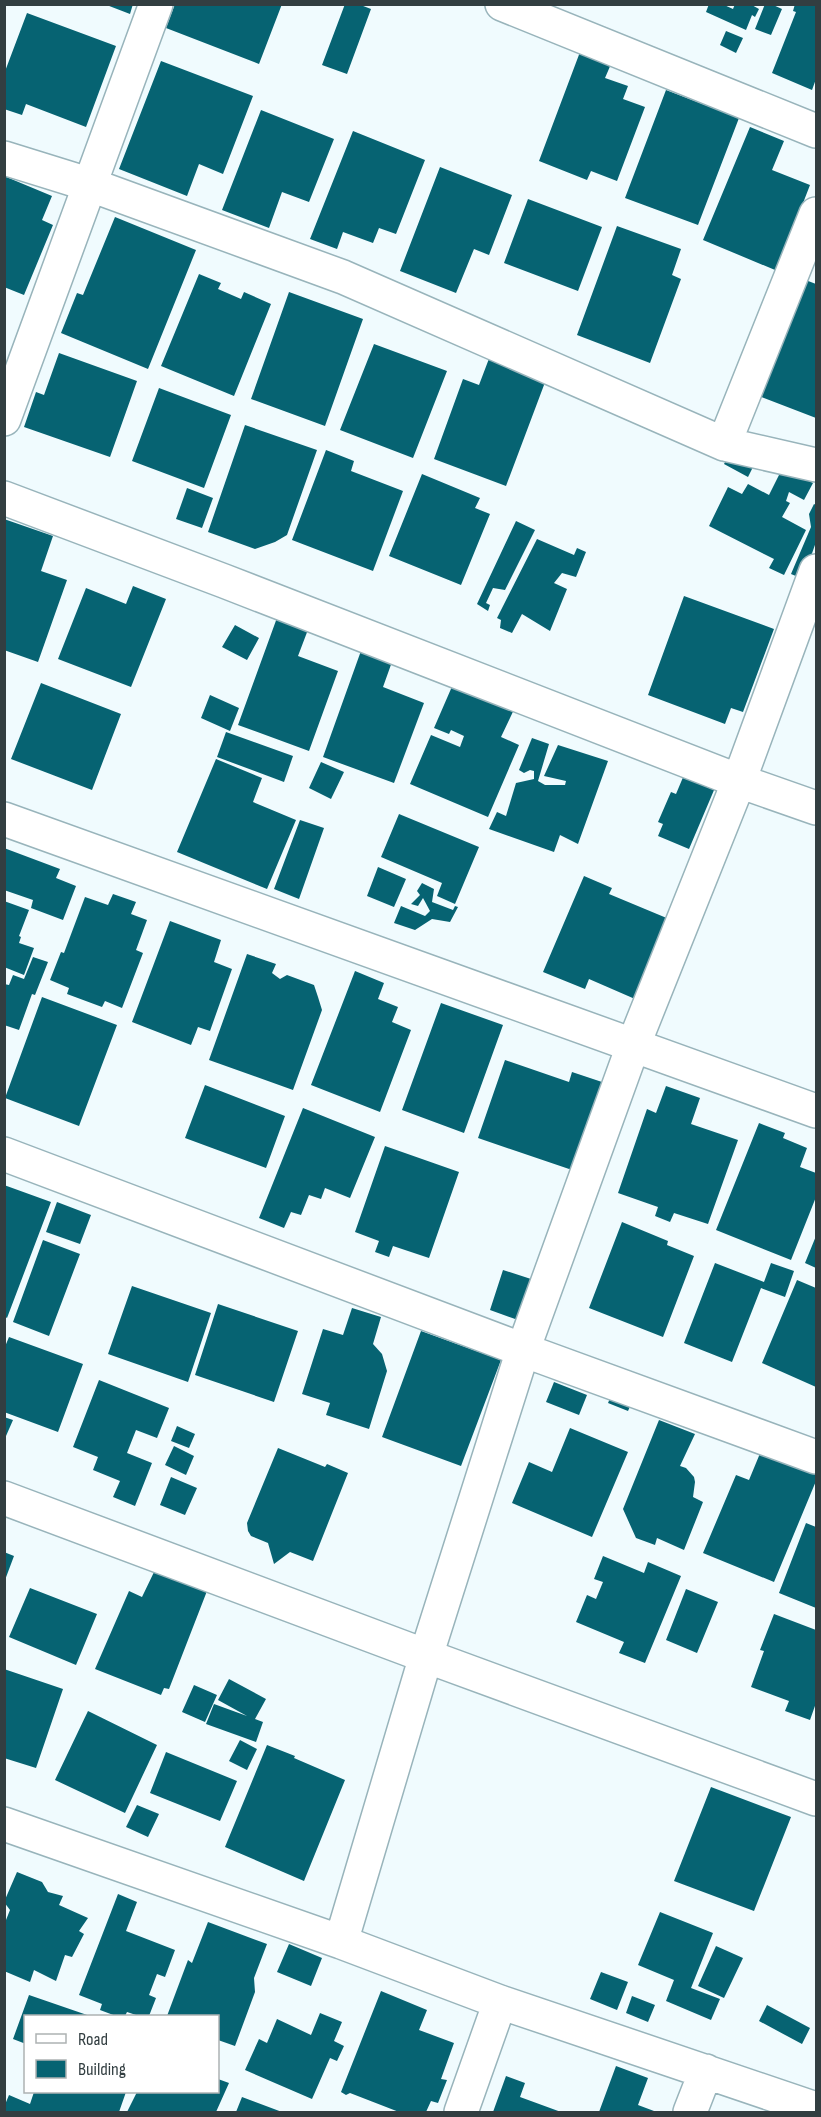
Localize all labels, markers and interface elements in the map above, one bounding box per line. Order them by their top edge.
legend [24,2015,219,2093]
text: Road [78,2029,108,2050]
text: Building [78,2059,126,2080]

